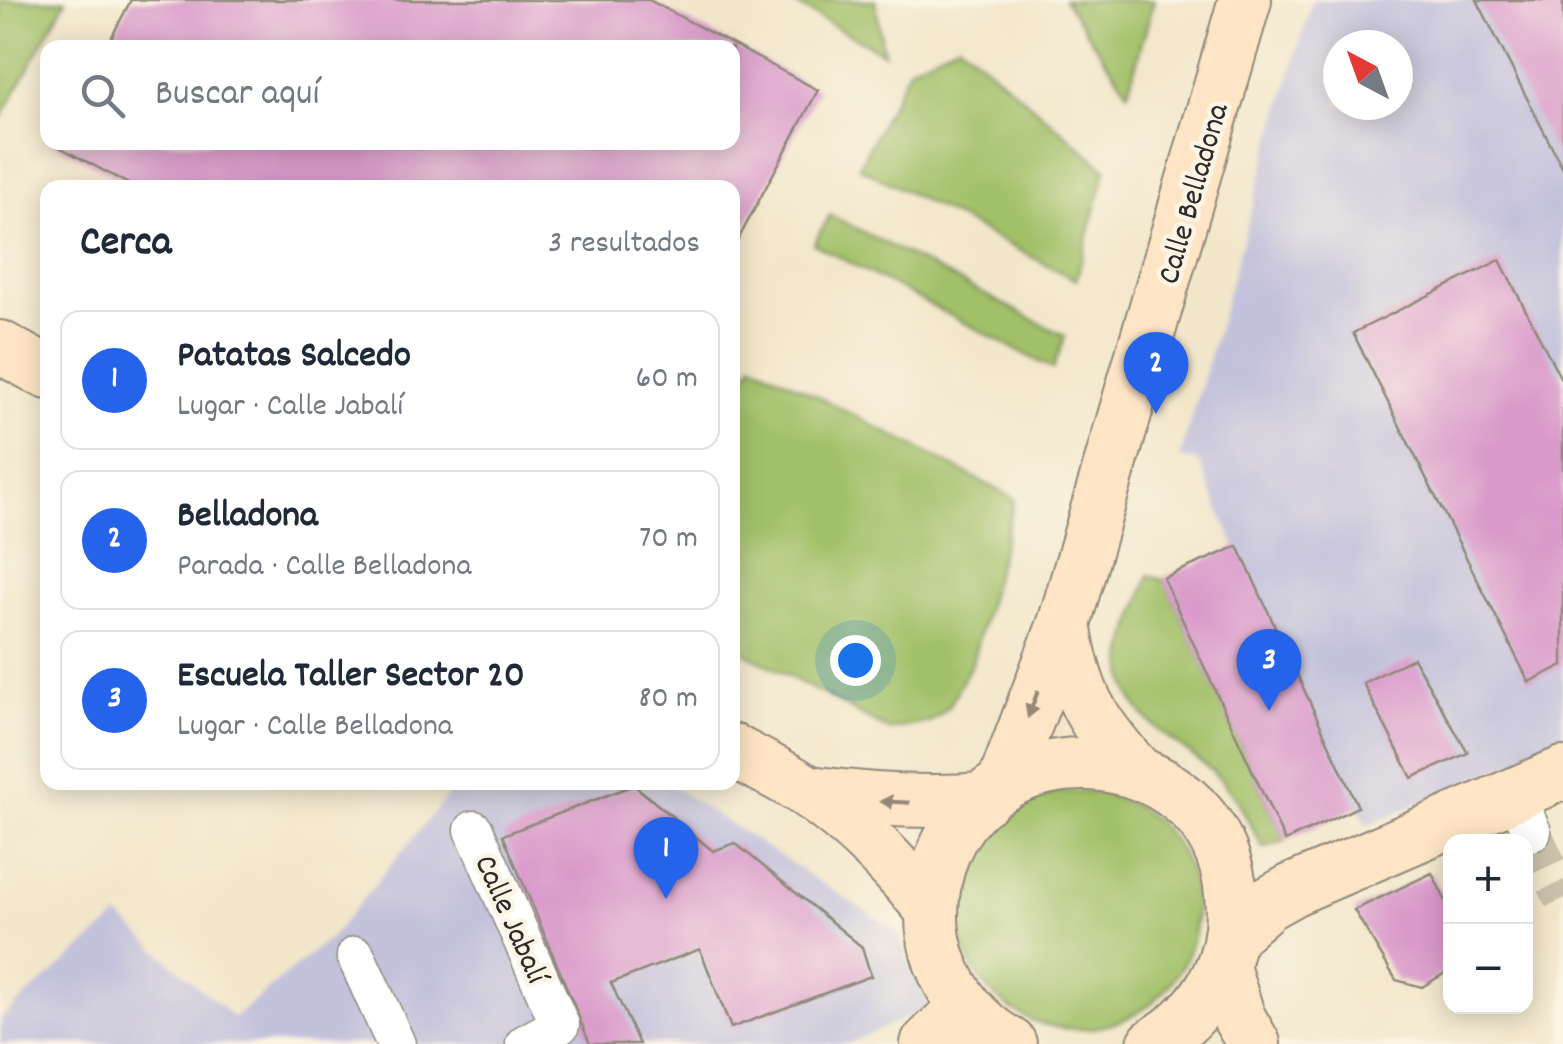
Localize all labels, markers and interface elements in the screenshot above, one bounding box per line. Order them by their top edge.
north arrow [1323,30,1413,120]
search box [40,40,740,150]
icon: search [75,68,130,123]
text: Buscar aquí [155,68,319,123]
street label: Calle Belladona [1148,98,1244,290]
text: Cerca [80,215,171,275]
text: 3 resultados [548,222,700,268]
text: Patatas Salcedo [177,330,411,385]
pin: 2 [1124,332,1188,414]
text: 1 [111,357,118,403]
text: 60 m [636,357,698,403]
text: Lugar · Calle Jabalí [177,385,403,431]
text: Belladona [177,490,318,545]
text: 2 [108,517,121,563]
text: 70 m [639,517,698,563]
text: Parada · Calle Belladona [177,545,471,591]
pin: 3 [1236,628,1302,711]
your location [830,635,881,686]
text: Escuela Taller Sector 20 [177,650,525,705]
text: 3 [107,677,122,723]
text: 80 m [638,677,698,723]
one-way arrow [1025,689,1041,719]
text: Lugar · Calle Belladona [177,705,453,751]
one-way arrow [879,794,911,810]
pin: 1 [634,816,698,899]
map controls [1443,834,1533,1014]
button: + [1443,834,1533,924]
street label: Calle Jabalí [460,848,558,994]
button: − [1443,924,1533,1014]

